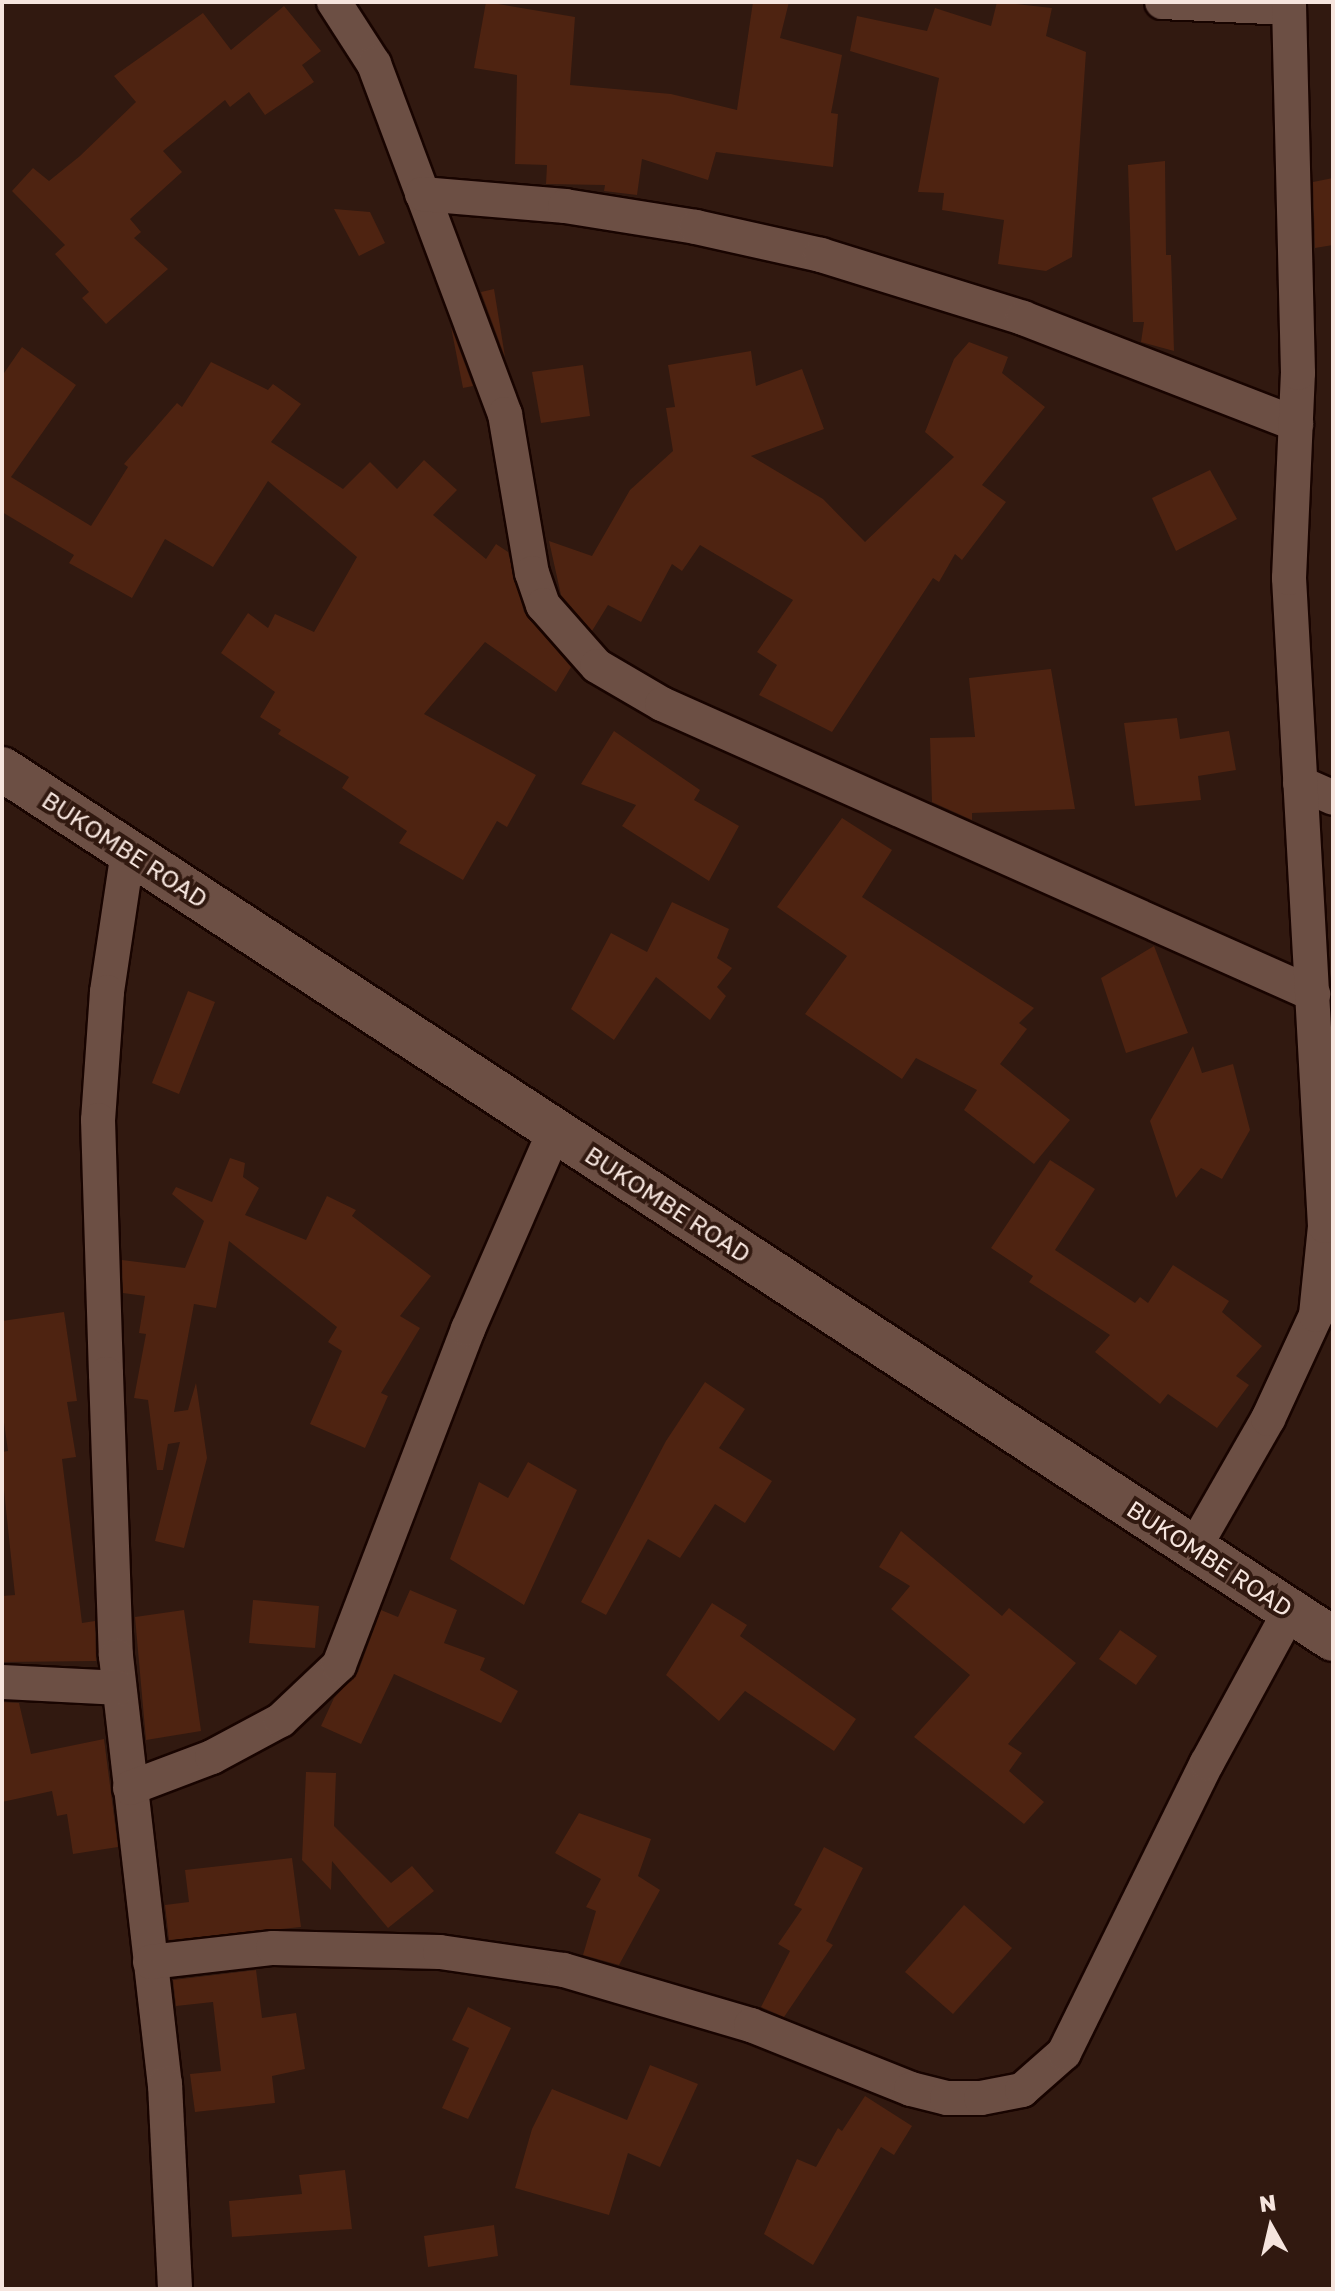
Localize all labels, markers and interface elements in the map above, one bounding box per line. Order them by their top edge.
street label: BUKOMBE ROAD [37,785,213,913]
street label: BUKOMBE ROAD [580,1140,756,1268]
street label: BUKOMBE ROAD [1122,1494,1298,1622]
north arrow [1231,2187,1311,2267]
text: N [1257,2188,1278,2217]

